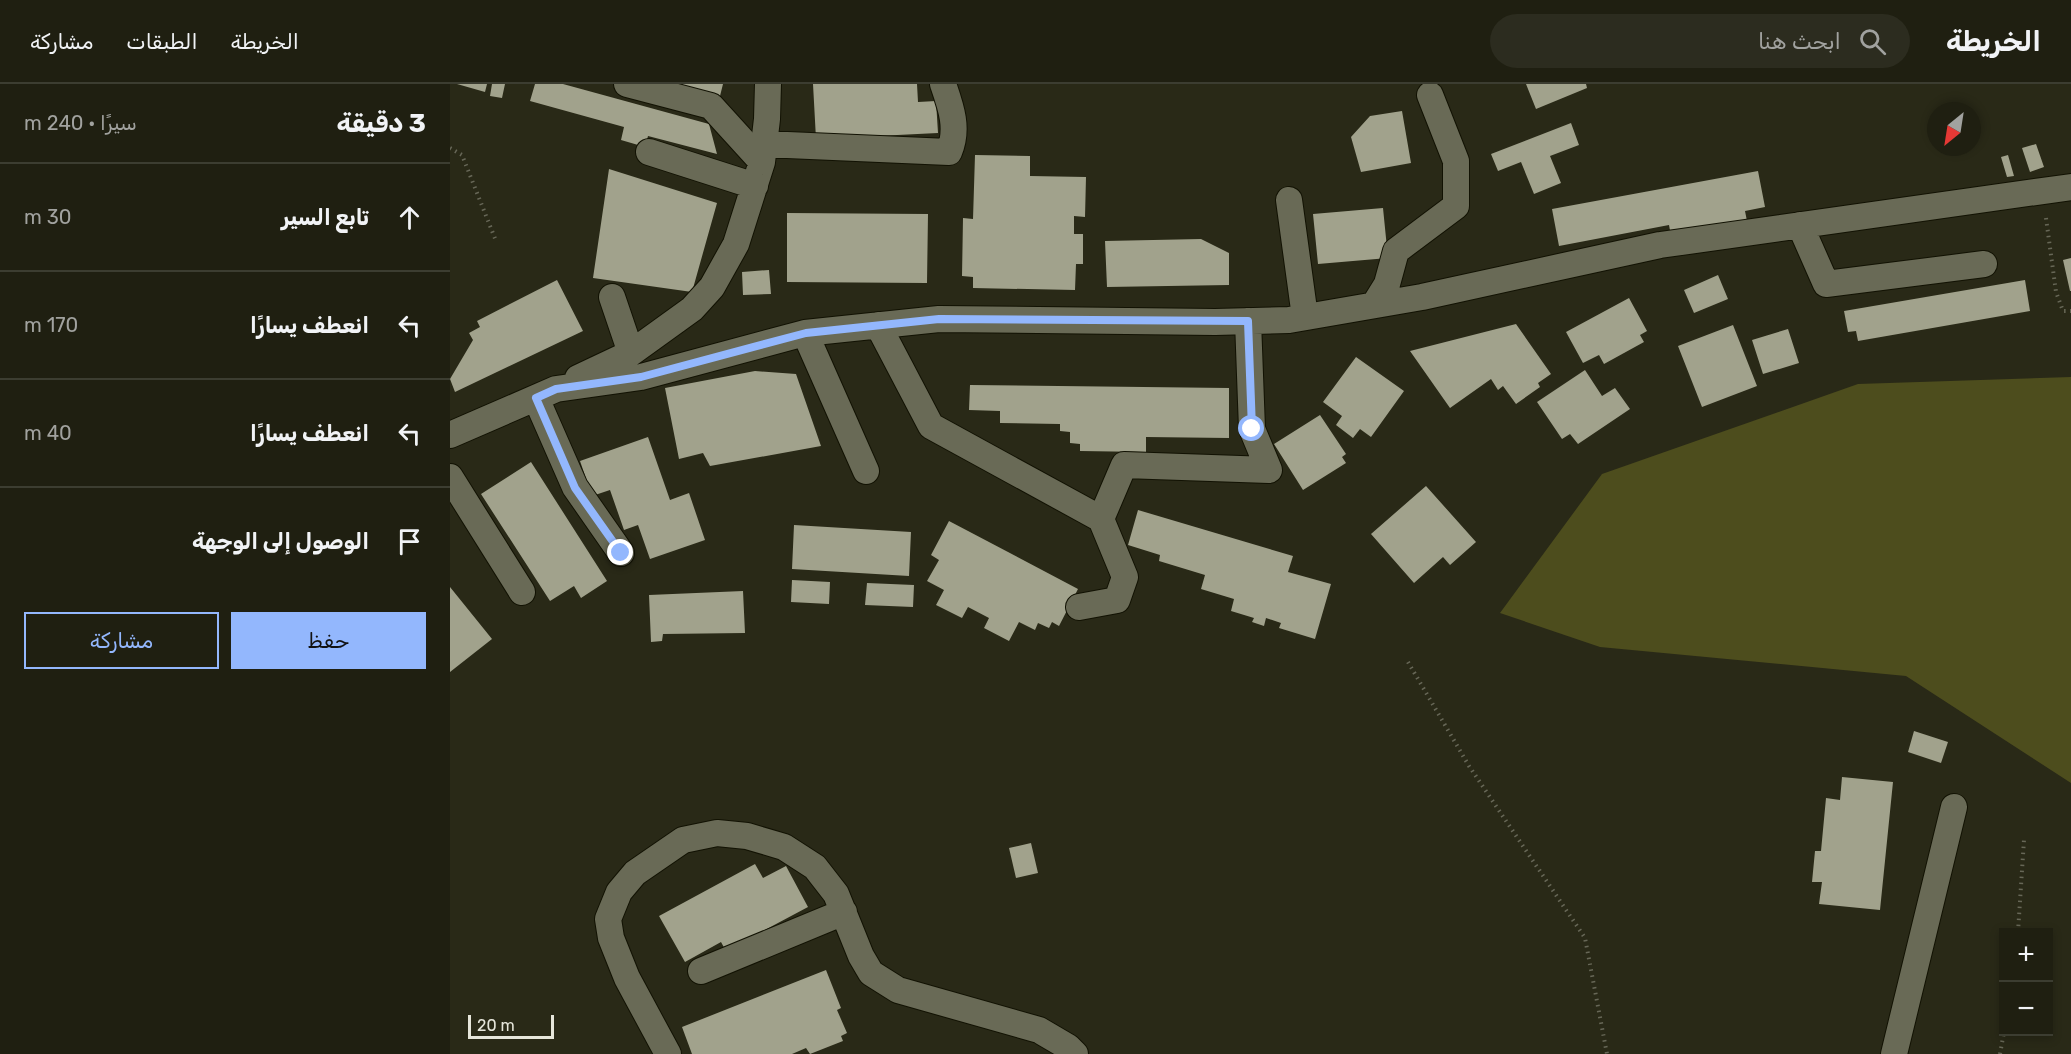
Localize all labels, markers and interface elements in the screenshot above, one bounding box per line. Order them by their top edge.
search box [1490,14,1910,68]
icon: search [1856,25,1889,58]
text: الخريطة [1946,25,2041,58]
text: ابحث هنا [1758,28,1841,55]
text: مشاركة [30,29,93,54]
text: الطبقات [126,29,198,54]
text: الخريطة [231,29,299,54]
north arrow [1927,102,1981,156]
text: 3 دقيقة [337,108,426,139]
text: سيرًا · 240 m [24,111,137,135]
icon: ahead [393,201,426,234]
text: تابع السير [281,204,369,231]
text: 30 m [24,205,71,229]
icon: left [393,309,426,342]
text: انعطف يسارًا [250,312,369,339]
text: 170 m [24,313,78,337]
route start [1238,415,1264,441]
icon: left [393,417,426,450]
text: انعطف يسارًا [250,420,369,447]
text: 40 m [24,421,72,445]
icon: arrive [393,525,426,558]
text: الوصول إلى الوجهة [192,528,369,555]
route end [607,539,633,565]
button: مشاركة [24,612,219,669]
button: حفظ [231,612,426,669]
map controls [1999,928,2053,1036]
button: + [1999,928,2053,982]
button: − [1999,982,2053,1036]
scale bar [468,1012,554,1040]
text: 20 m [477,1016,515,1035]

